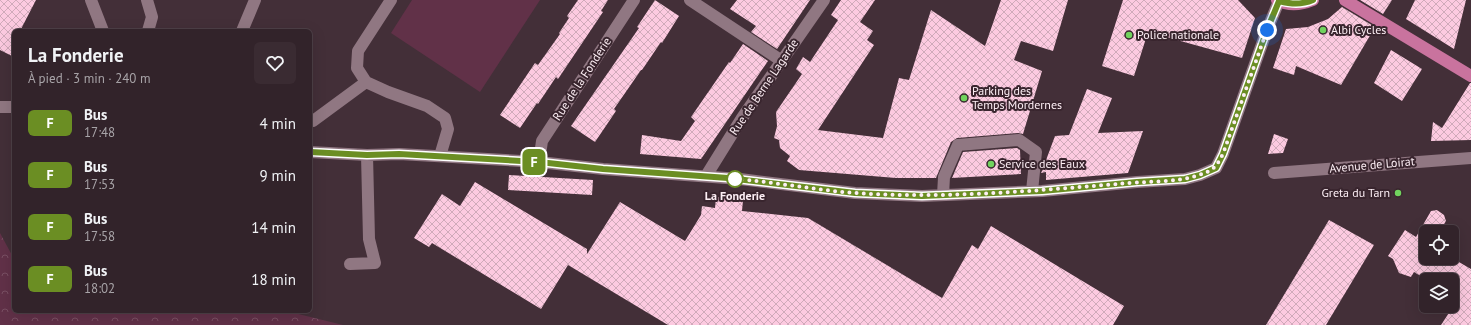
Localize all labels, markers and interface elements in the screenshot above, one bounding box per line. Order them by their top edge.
your location [1257,20,1277,40]
place label: Albi Cycles [1331,22,1386,37]
marker: Albi Cycles [1318,25,1328,35]
place label: Police nationale [1137,27,1219,42]
marker: Police nationale [1124,30,1134,40]
street label: Rue de la Fonderie [549,34,614,123]
street label: Rue de Berne Lagarde [726,36,801,138]
button: heart [254,42,296,84]
text: La Fonderie [28,43,124,67]
text: À pied · 3 min · 240 m [28,70,150,87]
place label: Parking des Temps Mordernes [972,83,1062,112]
marker: Parking des Temps Mordernes [959,93,969,103]
text: Bus [84,105,107,124]
text: F [46,114,54,132]
text: 4 min [259,114,296,133]
text: 17:48 [84,124,115,141]
line badge: F [521,149,547,175]
text: F [530,153,538,171]
street label: Avenue de Loirat [1329,153,1415,176]
place label: Service des Eaux [999,156,1085,171]
text: Bus [84,157,107,176]
marker: Service des Eaux [986,159,996,169]
text: F [46,166,54,184]
text: 9 min [259,166,296,185]
marker: La Fonderie [726,170,744,188]
text: 17:53 [84,176,115,193]
place label: Greta du Tarn [1322,185,1390,200]
place label: La Fonderie [705,188,765,203]
marker: Greta du Tarn [1393,188,1403,198]
text: Bus [84,209,107,228]
text: F [46,218,54,236]
text: 14 min [251,218,296,237]
map controls [1419,225,1459,313]
button: locate [1419,225,1459,265]
text: 17:58 [84,228,115,245]
text: Bus [84,261,107,280]
text: F [46,270,54,288]
text: 18 min [251,270,296,289]
button: layers [1419,273,1459,313]
text: 18:02 [84,280,115,297]

